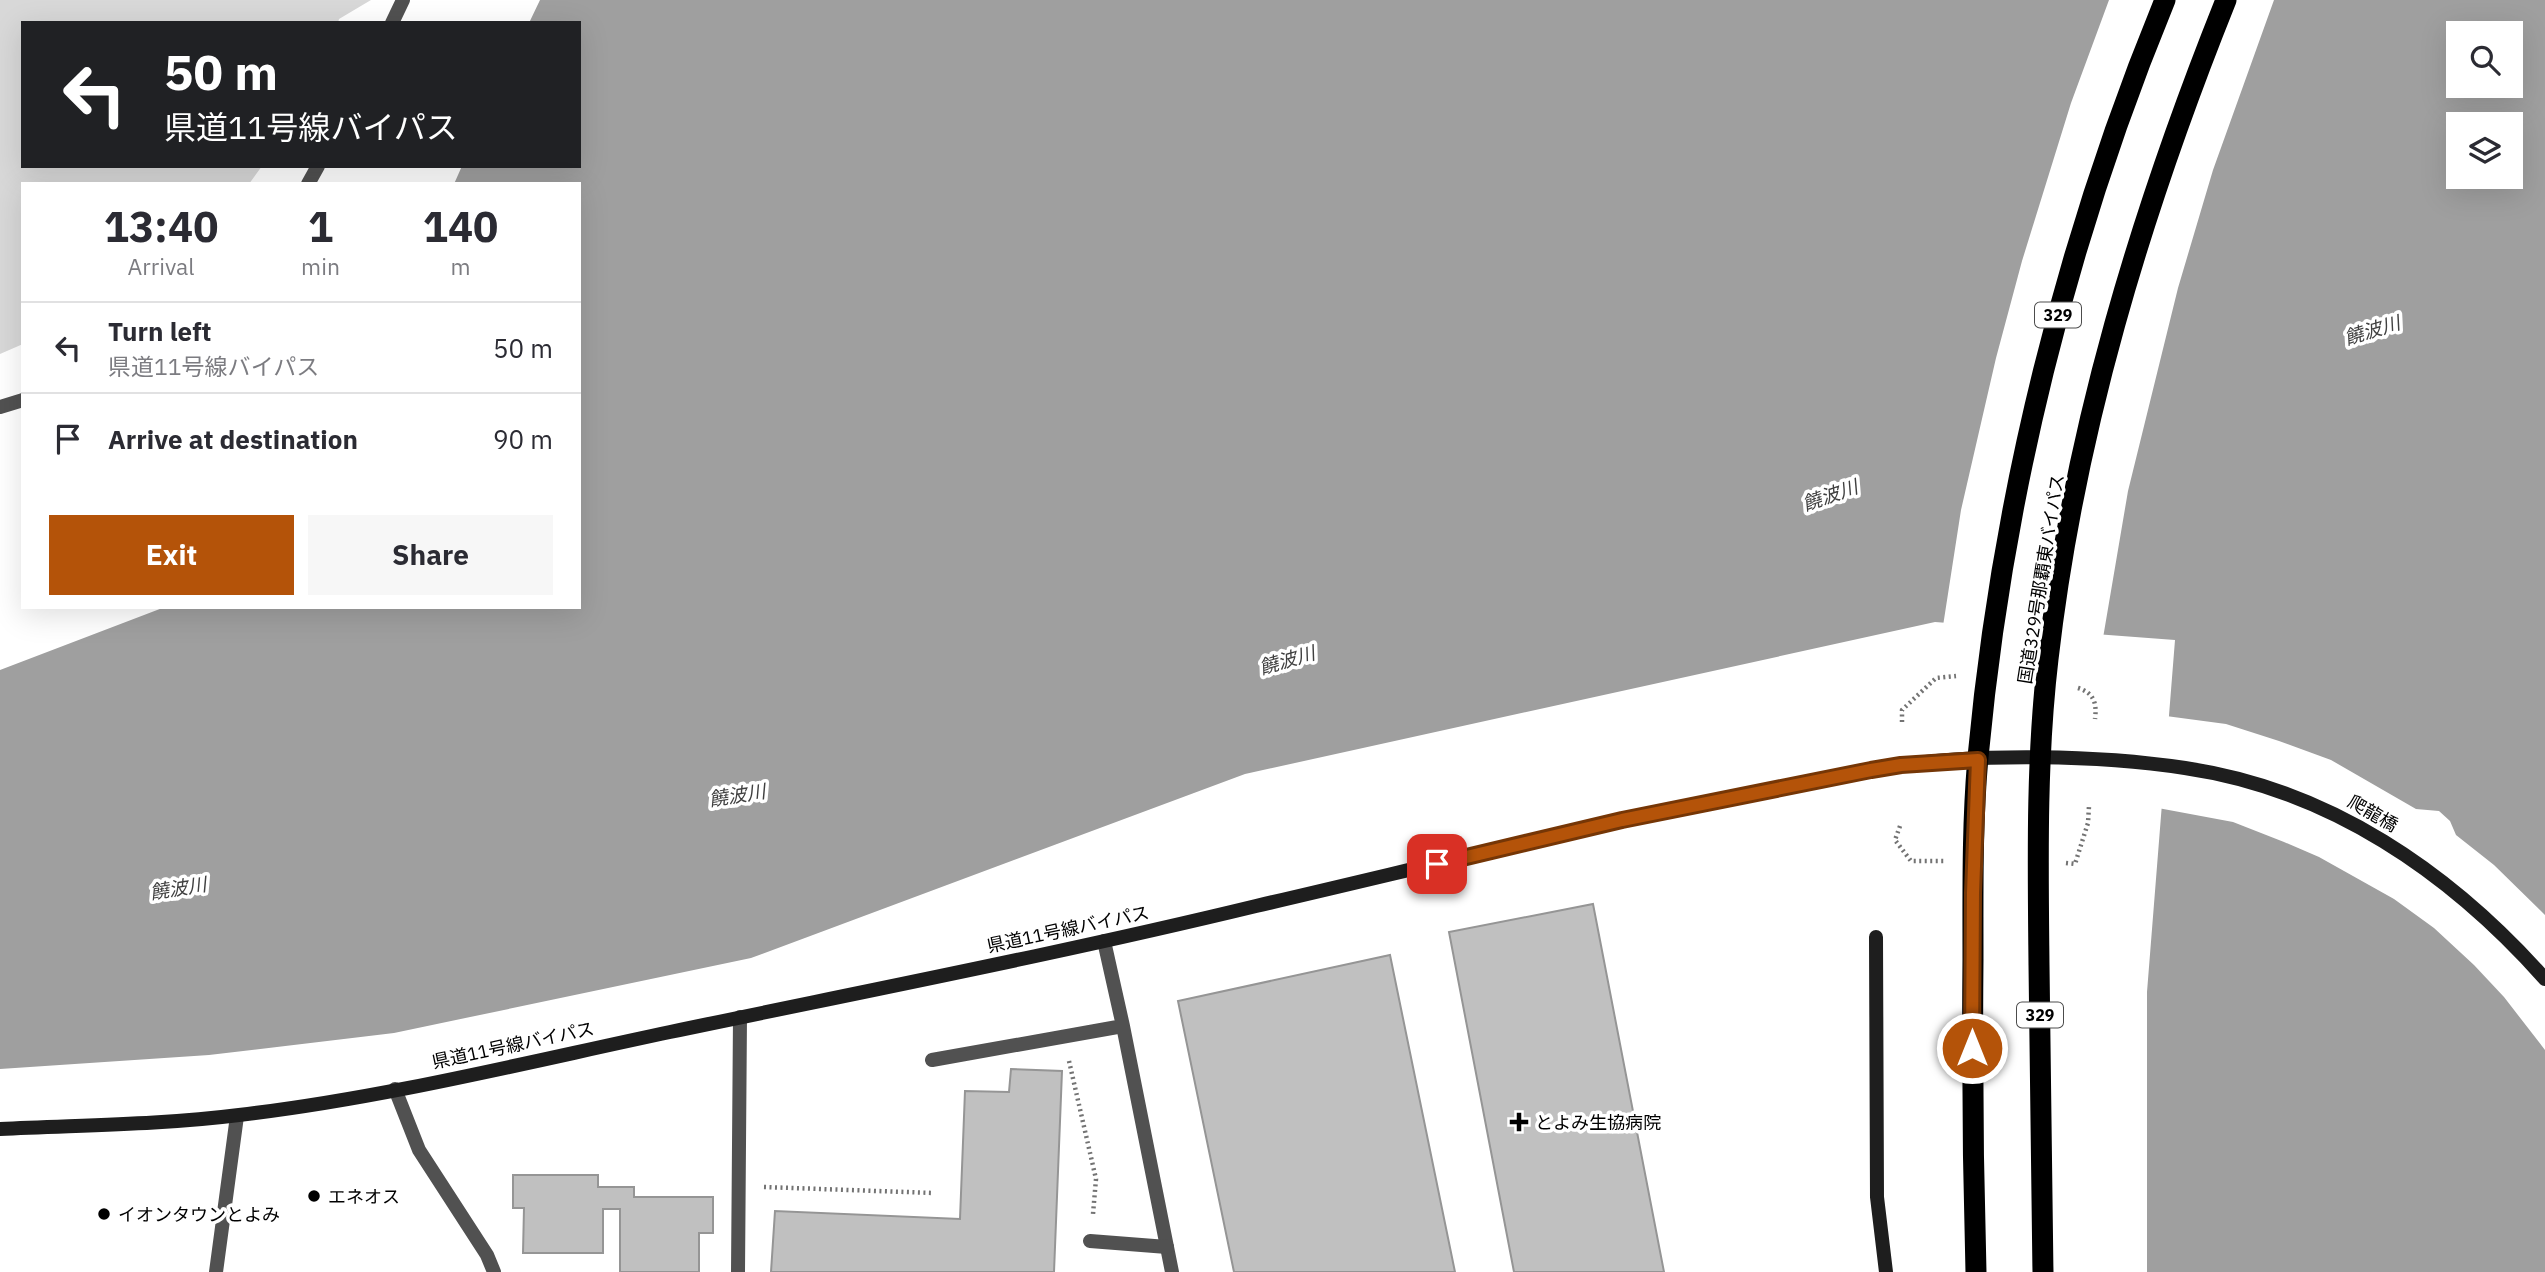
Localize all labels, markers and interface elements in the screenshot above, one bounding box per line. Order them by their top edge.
map controls [2446,21,2523,189]
button: search [2446,21,2523,98]
text: 50 m [164,40,278,103]
icon: left [49,49,140,140]
text: 県道11号線バイパス [164,106,458,148]
button: layers [2446,112,2523,189]
text: 13:40 [104,199,218,254]
text: 1 [308,199,333,254]
text: 140 [423,199,498,254]
text: Arrival [128,251,195,281]
text: min [301,251,340,281]
text: m [450,251,471,281]
road number: 329 [2035,302,2081,328]
water label: 饒波川 [2341,310,2405,350]
text: Turn left [108,314,211,348]
icon: left [49,329,87,367]
text: 50 m [493,331,553,365]
text: 県道11号線バイパス [108,351,319,381]
icon: arrive [49,420,87,458]
text: Arrive at destination [108,422,358,456]
text: 90 m [493,422,553,456]
street label: 国道329号那覇東バイパス [2013,472,2069,686]
water label: 饒波川 [1799,474,1863,516]
button: Exit [49,515,294,595]
button: Share [308,515,553,595]
water label: 饒波川 [1256,640,1320,679]
water label: 饒波川 [707,778,769,811]
street label: 爬龍橋 [2344,790,2402,836]
pin [1407,834,1467,894]
icon: arrive [1418,845,1456,883]
water label: 饒波川 [148,871,210,904]
street label: 県道11号線バイパス [985,901,1151,957]
road number: 329 [2017,1002,2063,1028]
position arrow [1935,1011,2009,1085]
street label: 県道11号線バイパス [430,1017,596,1073]
place label: とよみ生協病院 [1535,1111,1661,1134]
marker: とよみ生協病院 [1509,1112,1529,1132]
place label: エネオス [328,1185,400,1208]
marker: エネオス [306,1188,322,1204]
place label: イオンタウンとよみ [118,1203,280,1226]
marker: イオンタウンとよみ [96,1206,112,1222]

